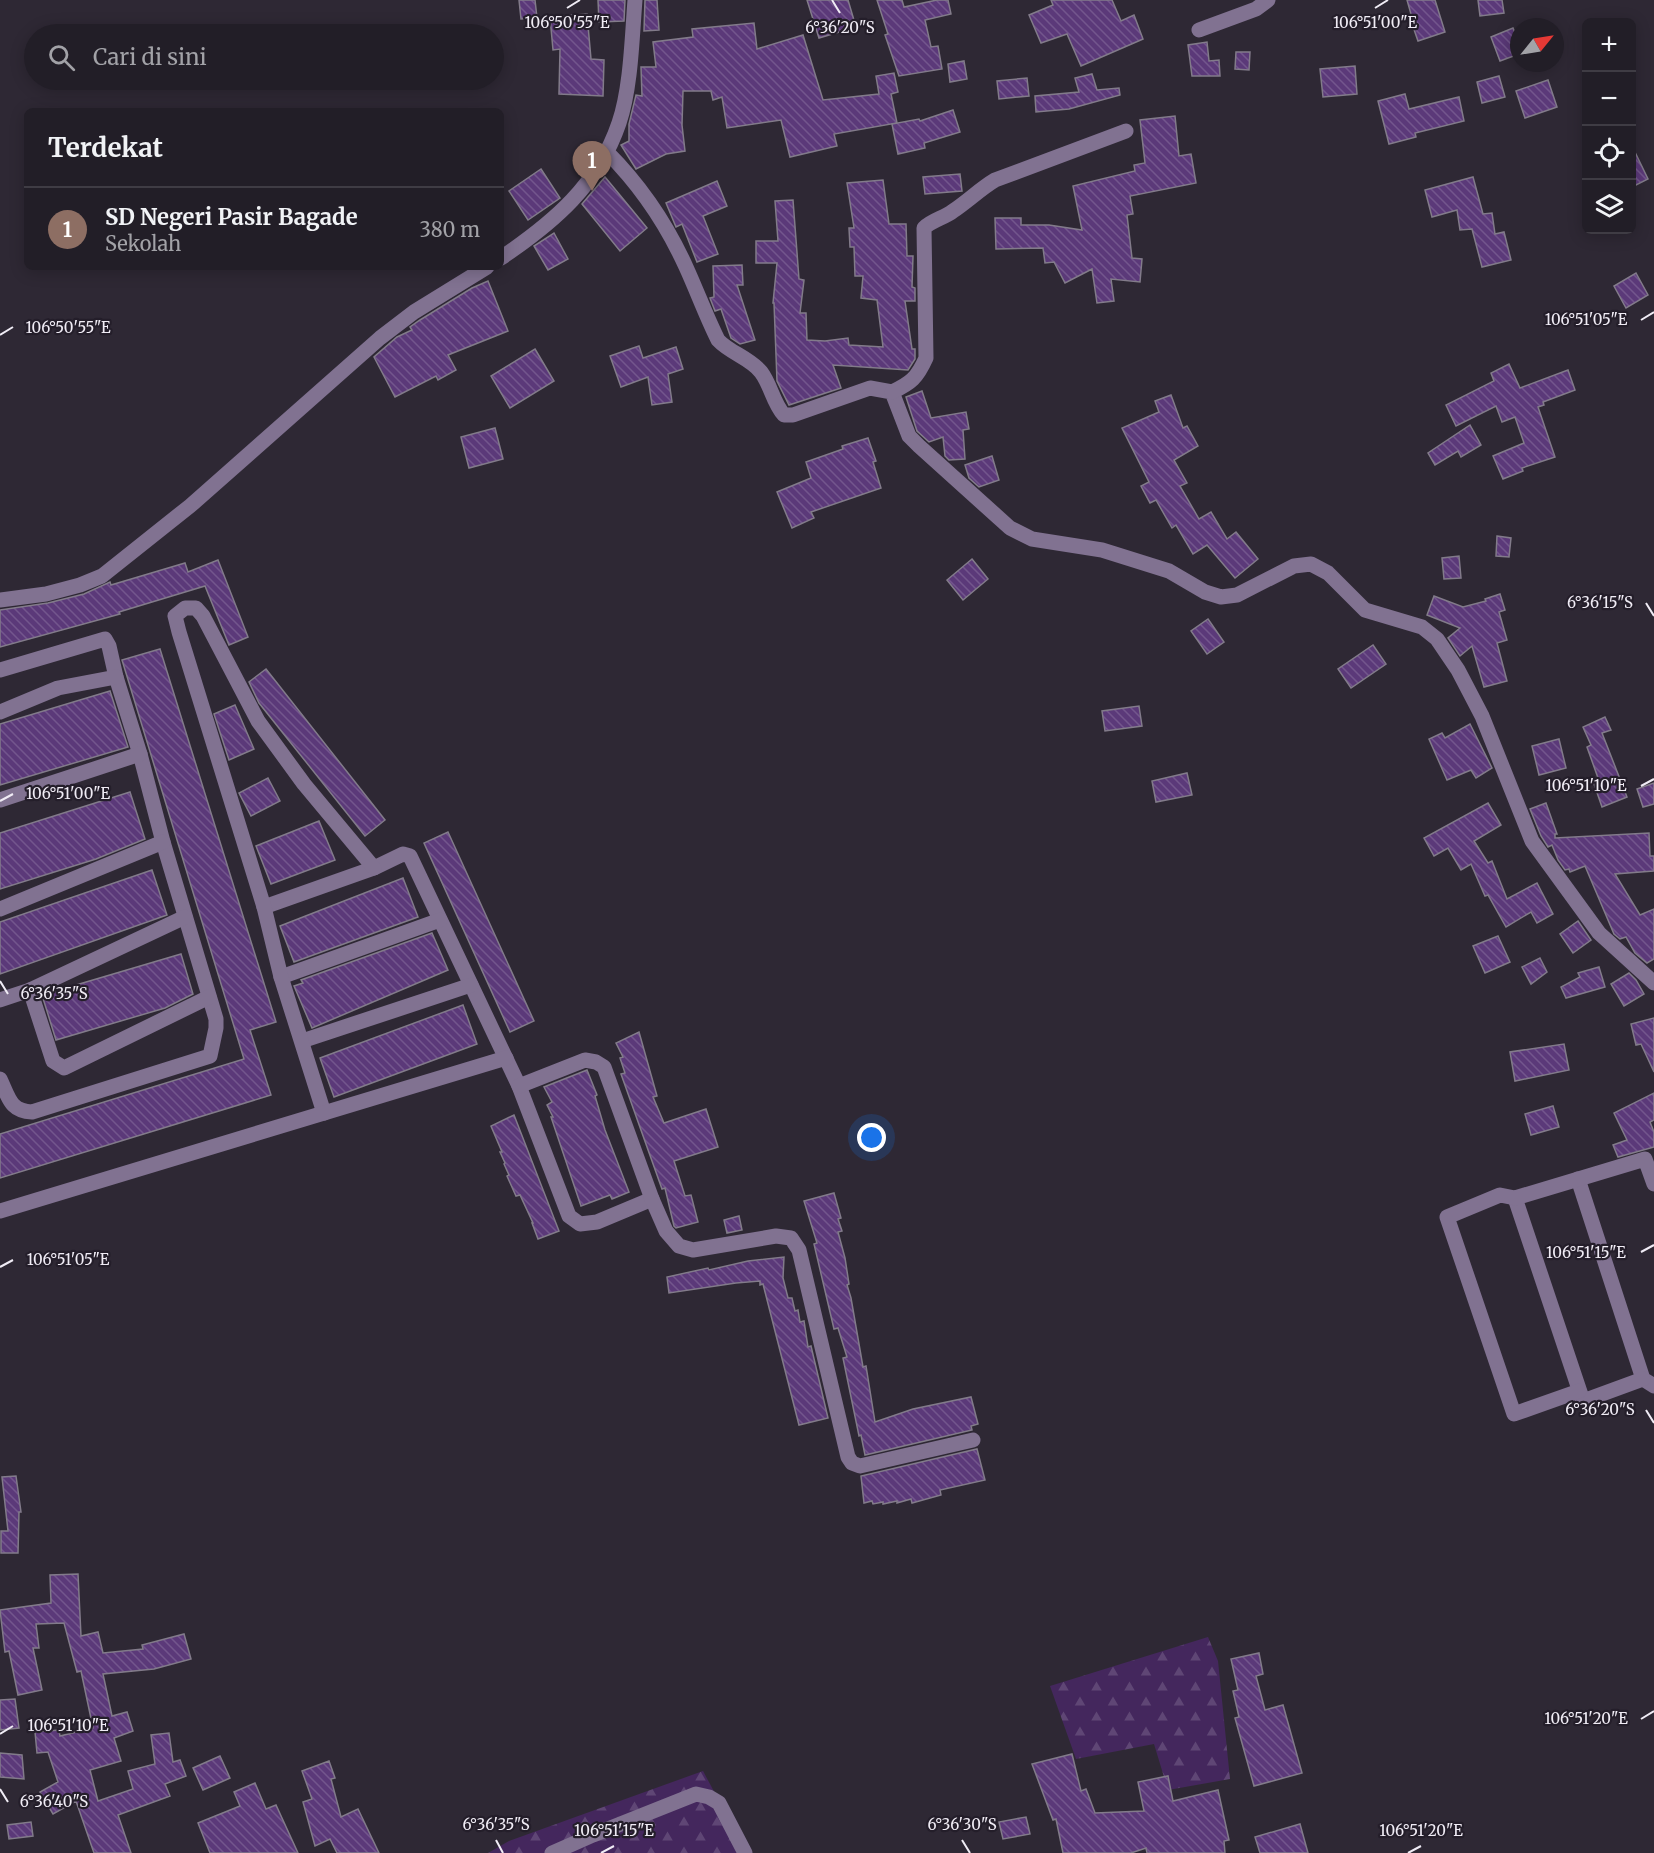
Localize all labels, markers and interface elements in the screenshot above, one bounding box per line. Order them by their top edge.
text: 106°50'55"E [524,13,610,32]
text: 106°51'00"E [1333,13,1418,32]
text: 6°36'20"S [805,18,875,37]
north arrow [1510,18,1564,72]
map controls [1582,18,1636,234]
button: + [1582,18,1636,72]
search box [24,24,504,90]
icon: search [45,41,78,74]
text: Cari di sini [93,43,207,71]
button: − [1582,72,1636,126]
button: locate [1582,126,1636,180]
text: Terdekat [48,131,163,164]
pin: 1 [572,142,612,191]
button: layers [1582,180,1636,234]
text: SD Negeri Pasir Bagade [105,203,358,231]
text: 1 [63,217,72,242]
text: 380 m [419,217,480,242]
text: Sekolah [105,231,181,256]
text: 106°51'05"E [1545,310,1628,329]
text: 106°50'55"E [25,318,111,337]
text: 6°36'15"S [1567,593,1633,612]
text: 106°51'10"E [1546,776,1627,795]
text: 106°51'00"E [26,784,111,803]
text: 6°36'35"S [20,984,88,1003]
your location [857,1123,886,1152]
text: 106°51'15"E [1546,1243,1626,1262]
text: 106°51'05"E [27,1250,110,1269]
text: 6°36'20"S [1565,1400,1635,1419]
text: 106°51'20"E [1544,1709,1628,1728]
text: 106°51'10"E [28,1716,109,1735]
text: 6°36'40"S [20,1792,88,1811]
text: 6°36'35"S [462,1815,530,1834]
text: 6°36'30"S [927,1815,997,1834]
text: 106°51'15"E [574,1821,654,1840]
text: 106°51'20"E [1379,1821,1463,1840]

